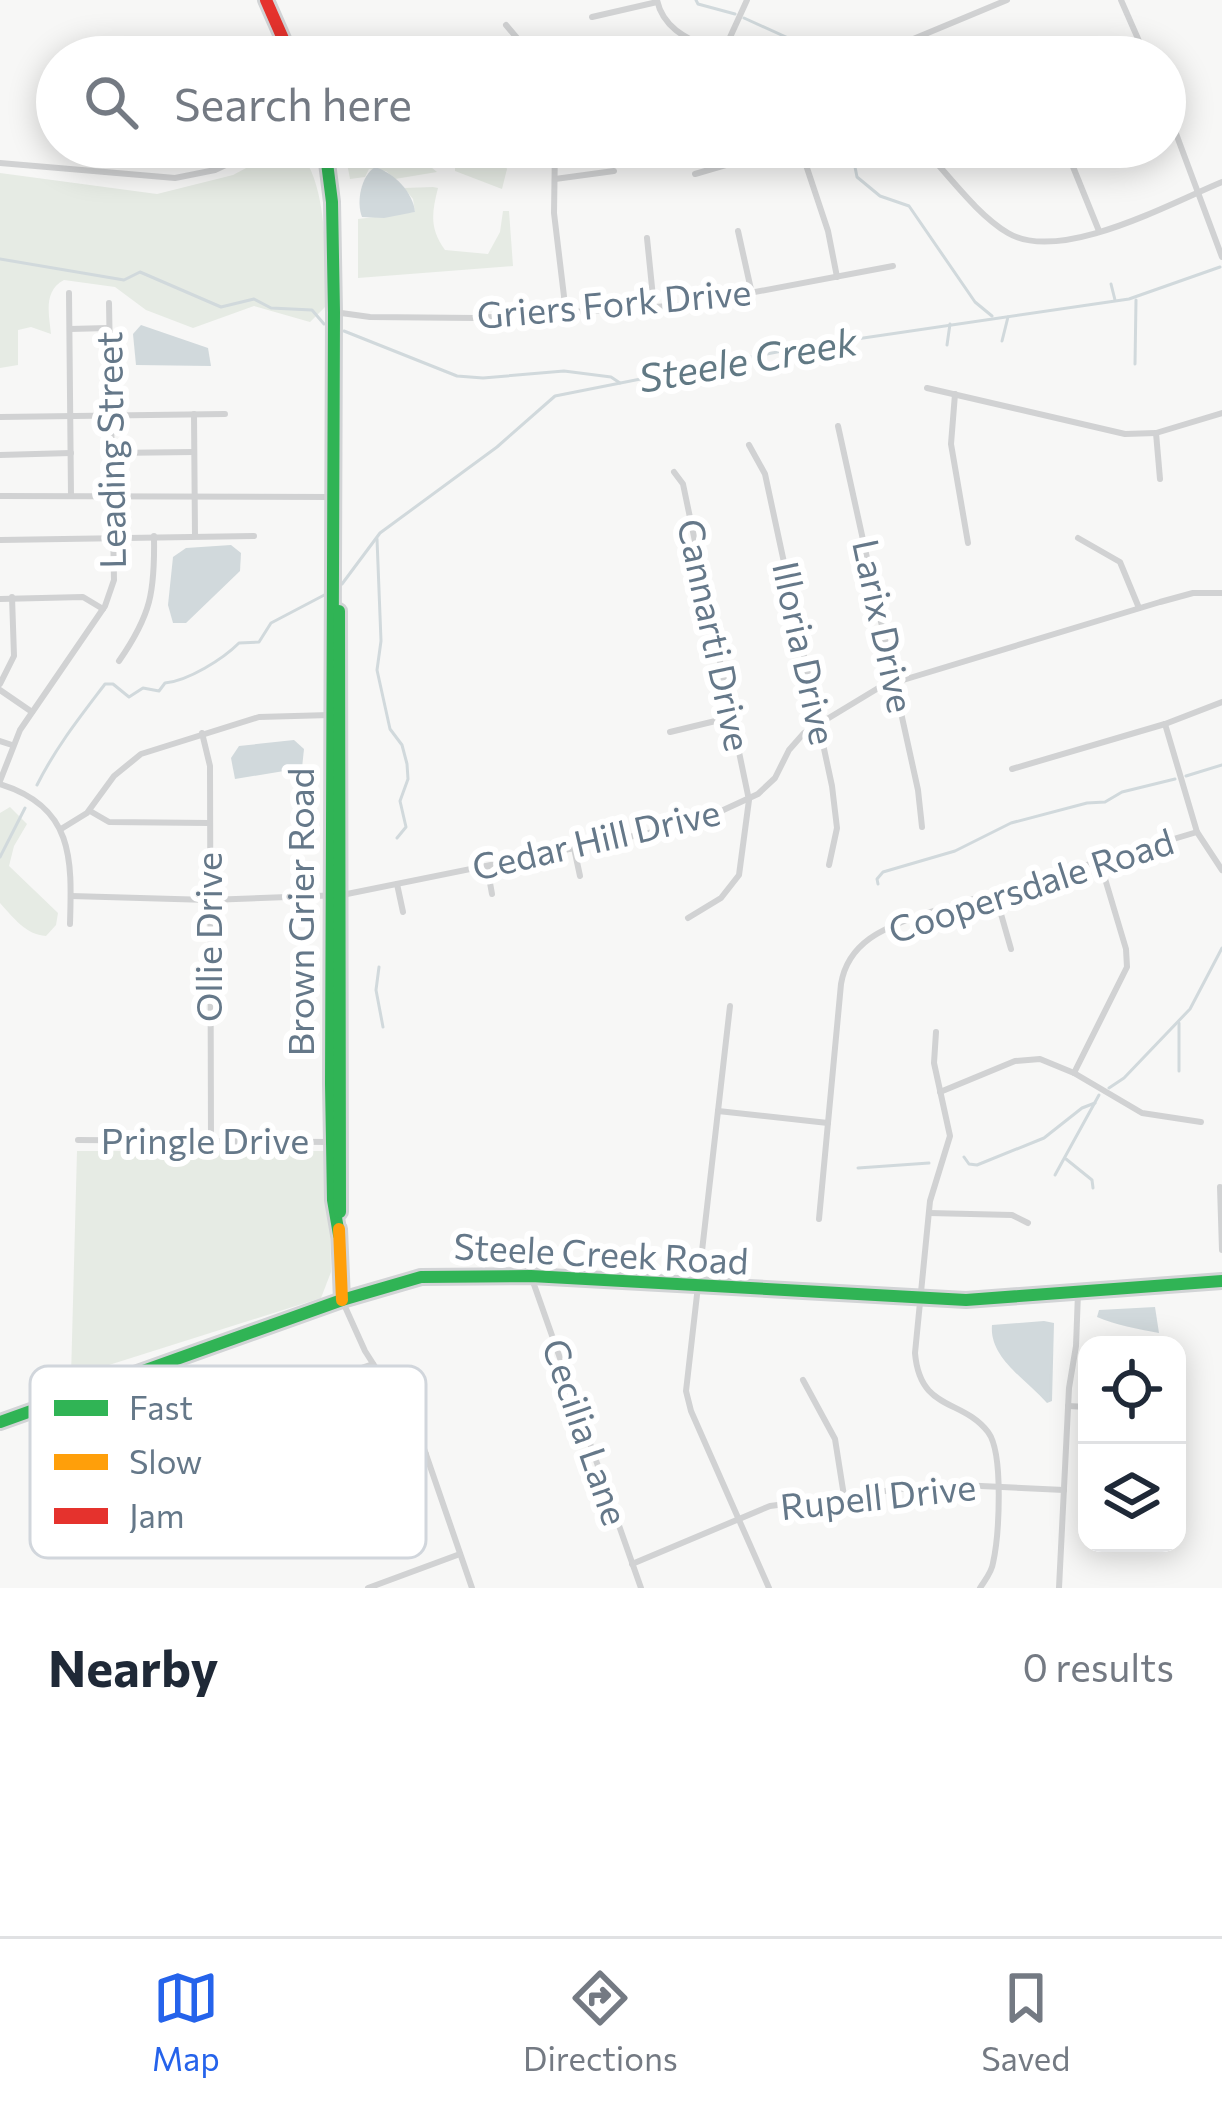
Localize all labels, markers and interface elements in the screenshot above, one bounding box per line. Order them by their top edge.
search box [36,36,1186,168]
icon: search [78,69,144,135]
text: Search here [174,75,412,130]
street label: Griers Fork Drive [475,268,753,336]
water label: Steele Creek [635,315,862,401]
street label: Leading Street [85,331,133,569]
street label: Cannarti Drive [670,515,762,754]
street label: Larix Drive [845,535,925,716]
street label: Illoria Drive [765,557,847,748]
street label: Brown Grier Road [277,768,321,1056]
street label: Cedar Hill Drive [467,788,724,888]
street label: Coopersdale Road [882,817,1178,951]
street label: Ollie Drive [185,852,229,1022]
street label: Pringle Drive [101,1117,309,1161]
street label: Steele Creek Road [453,1222,750,1282]
street label: Cecilia Lane [535,1333,639,1530]
map controls [1078,1336,1186,1552]
button: locate [1078,1336,1186,1444]
legend [30,1366,426,1558]
text: Fast [129,1386,193,1427]
text: Slow [129,1440,202,1481]
button: layers [1078,1444,1186,1552]
street label: Rupell Drive [778,1463,978,1527]
text: Jam [129,1494,185,1535]
text: Nearby [48,1635,218,1698]
text: 0 results [1022,1642,1174,1690]
tab: Map [152,1965,220,2078]
tab: Directions [523,1965,678,2078]
tab: Saved [981,1965,1070,2078]

